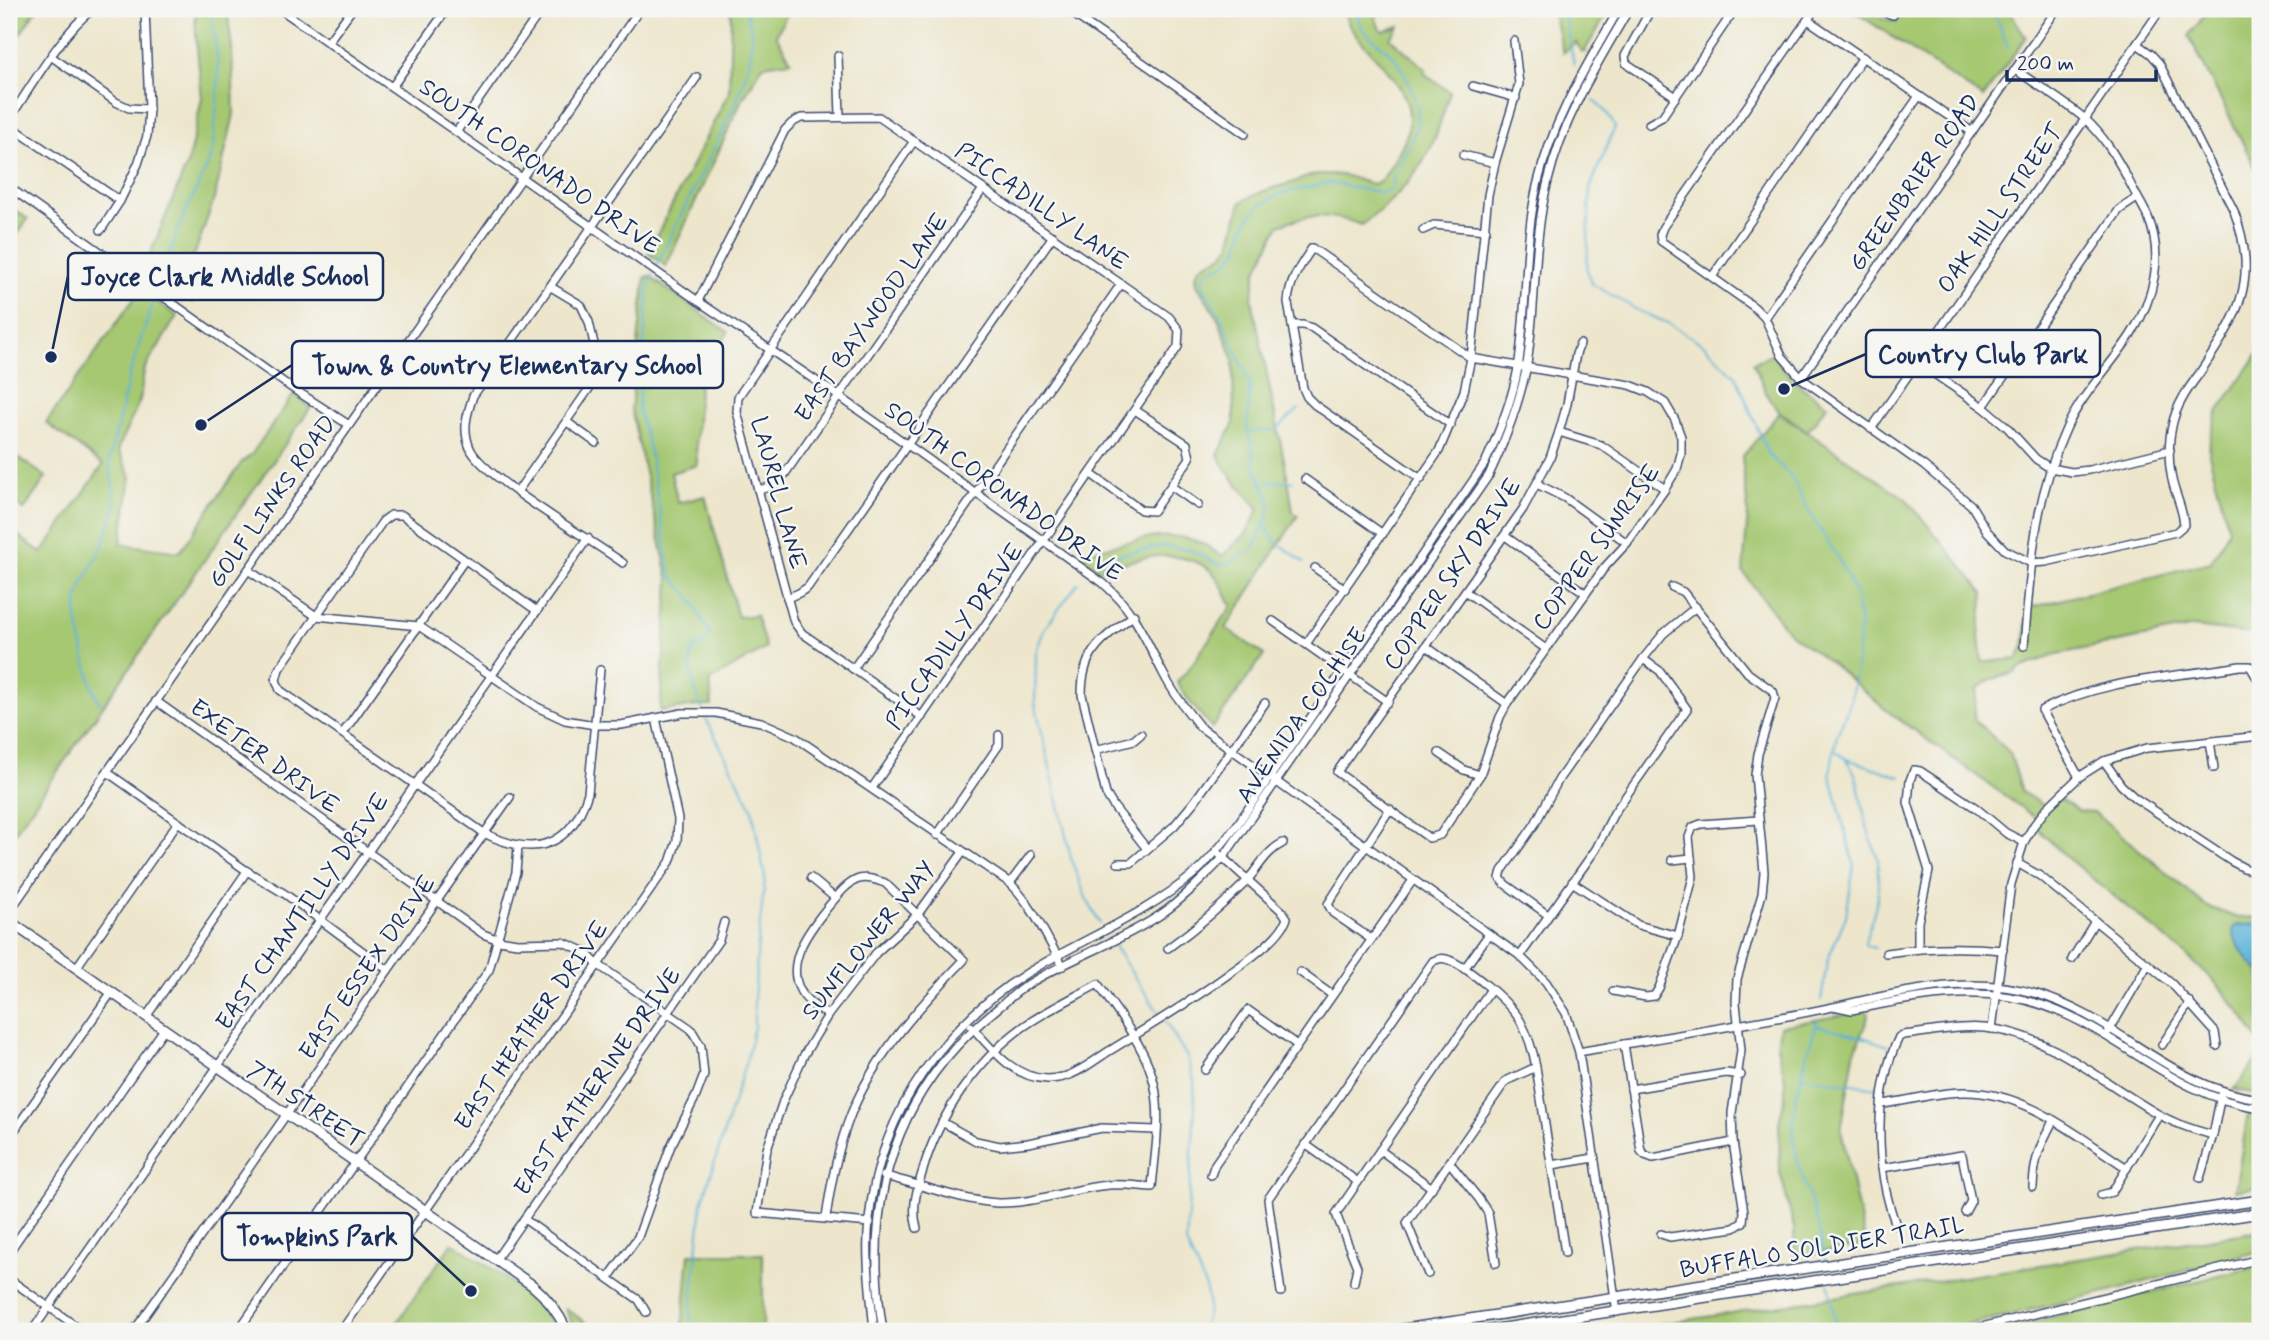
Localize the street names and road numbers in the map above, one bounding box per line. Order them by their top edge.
street label: SOUTH CORONADO DRIVE [412,72,666,262]
street label: GREENBRIER ROAD [1842,88,1988,278]
street label: OAK HILL STREET [1931,117,2072,300]
street label: PICCADILLY LANE [949,136,1134,279]
street label: EAST BAYWOOD LANE [788,207,956,428]
street label: SOUTH CORONADO DRIVE [878,395,1129,589]
street label: GOLF LINKS ROAD [202,409,345,594]
street label: LAUREL LANE [742,414,813,573]
street label: COPPER SUNRISE [1526,458,1668,637]
street label: COPPER SKY DRIVE [1377,473,1529,677]
street label: PICCADILLY DRIVE [879,537,1031,736]
street label: AVENIDA COCHISE [1230,622,1375,810]
street label: EXETER DRIVE [183,693,345,822]
street label: EAST CHANTILLY DRIVE [209,787,397,1037]
street label: SUNFLOWER WAY [795,855,943,1027]
street label: EAST ESSEX DRIVE [293,869,444,1066]
street label: EAST HEATHER DRIVE [448,915,616,1137]
street label: EAST KATHERINE DRIVE [508,962,689,1202]
street label: 7TH STREET [241,1055,370,1156]
street label: BUFFALO SOLDIER TRAIL [1678,1211,1967,1286]

